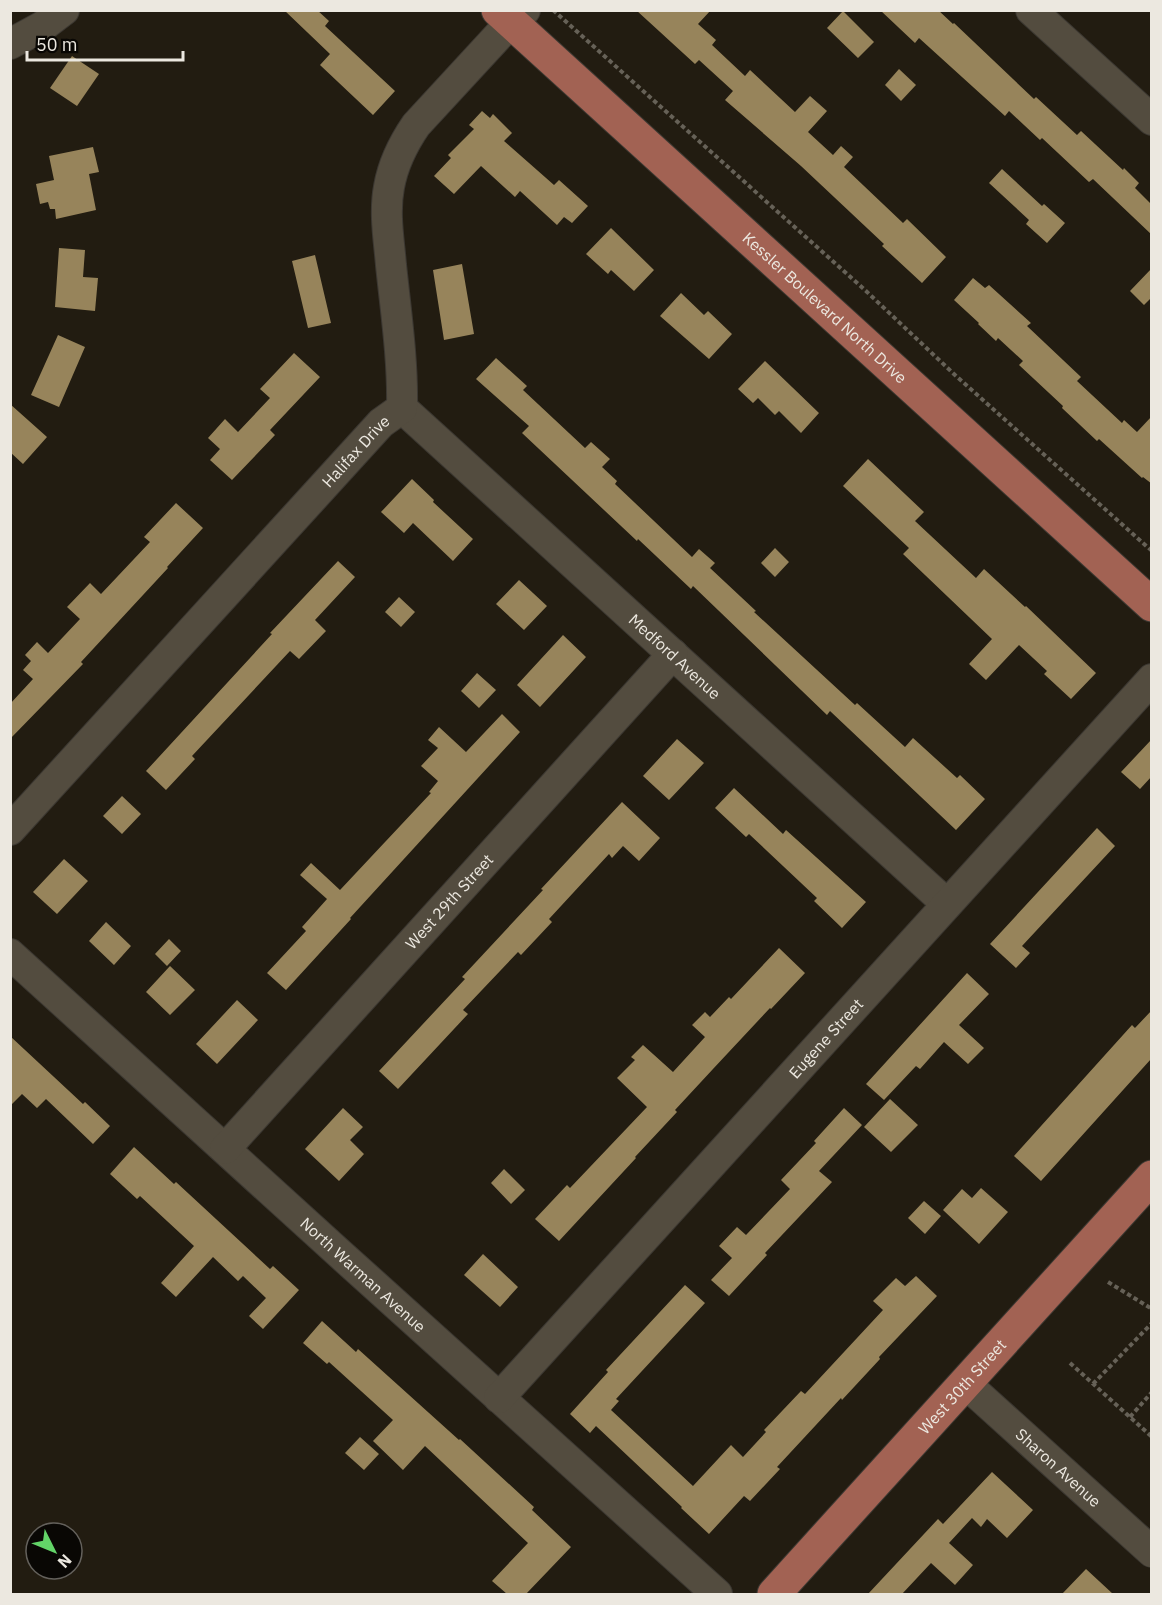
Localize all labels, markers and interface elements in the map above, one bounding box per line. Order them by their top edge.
scale bar [27,24,183,62]
text: 50 m [36,33,78,56]
street label: Kessler Boulevard North Drive [739,228,911,387]
street label: Halifax Drive [318,410,393,491]
street label: Medford Avenue [625,609,725,703]
street label: West 29th Street [401,850,497,953]
street label: Eugene Street [784,994,867,1082]
street label: North Warman Avenue [296,1213,430,1337]
street label: West 30th Street [914,1335,1010,1438]
street label: Sharon Avenue [1012,1424,1105,1511]
north arrow [24,1521,84,1581]
text: N [54,1550,76,1572]

